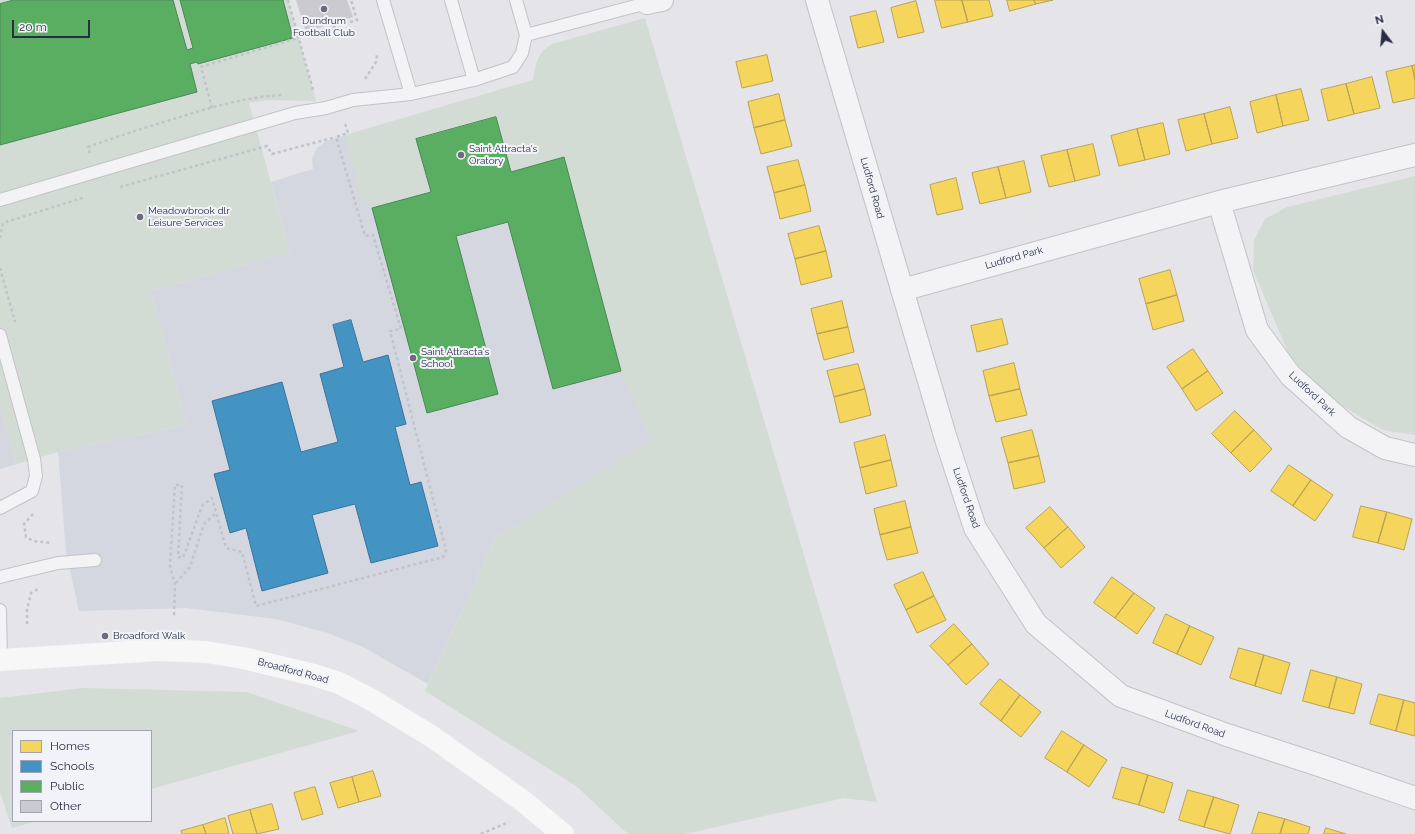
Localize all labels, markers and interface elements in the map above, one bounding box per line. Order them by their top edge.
marker: Dundrum Football Club [319,4,329,14]
scale bar [14,12,92,38]
north arrow [1363,12,1403,52]
text: N [1374,13,1385,27]
place label: Dundrum Football Club [293,15,355,38]
text: 20 m [19,20,47,34]
place label: Saint Attracta's Oratory [469,143,537,166]
marker: Saint Attracta's Oratory [456,150,466,160]
street label: Ludford Road [858,156,886,220]
place label: Meadowbrook dlr Leisure Services [148,205,230,228]
marker: Meadowbrook dlr Leisure Services [135,212,145,222]
street label: Ludford Park [984,244,1044,272]
place label: Saint Attracta's School [421,346,489,370]
marker: Saint Attracta's School [408,353,418,363]
street label: Ludford Park [1286,369,1338,419]
street label: Ludford Road [950,466,982,530]
place label: Broadford Walk [113,630,185,642]
marker: Broadford Walk [100,631,110,641]
street label: Broadford Road [256,656,330,686]
street label: Ludford Road [1163,708,1227,740]
legend [12,730,152,822]
text: Homes [50,739,90,753]
text: Schools [50,759,94,773]
text: Public [50,779,84,793]
text: Other [50,799,81,813]

